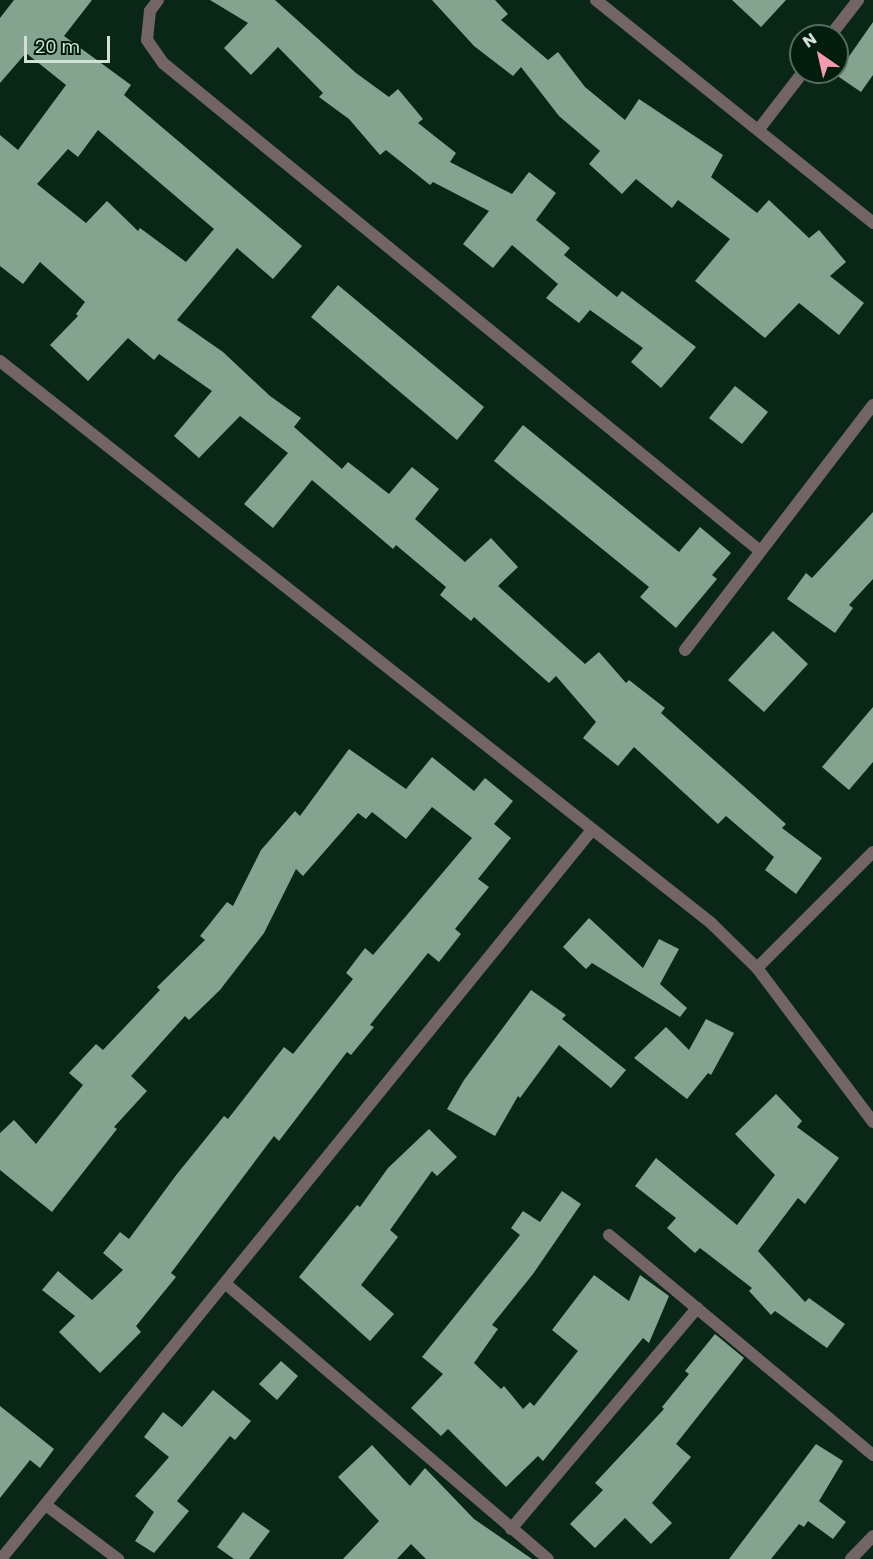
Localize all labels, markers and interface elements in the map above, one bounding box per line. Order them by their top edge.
scale bar [27,24,112,62]
north arrow [789,24,849,84]
text: N [798,27,821,53]
text: 20 m [35,34,80,59]

